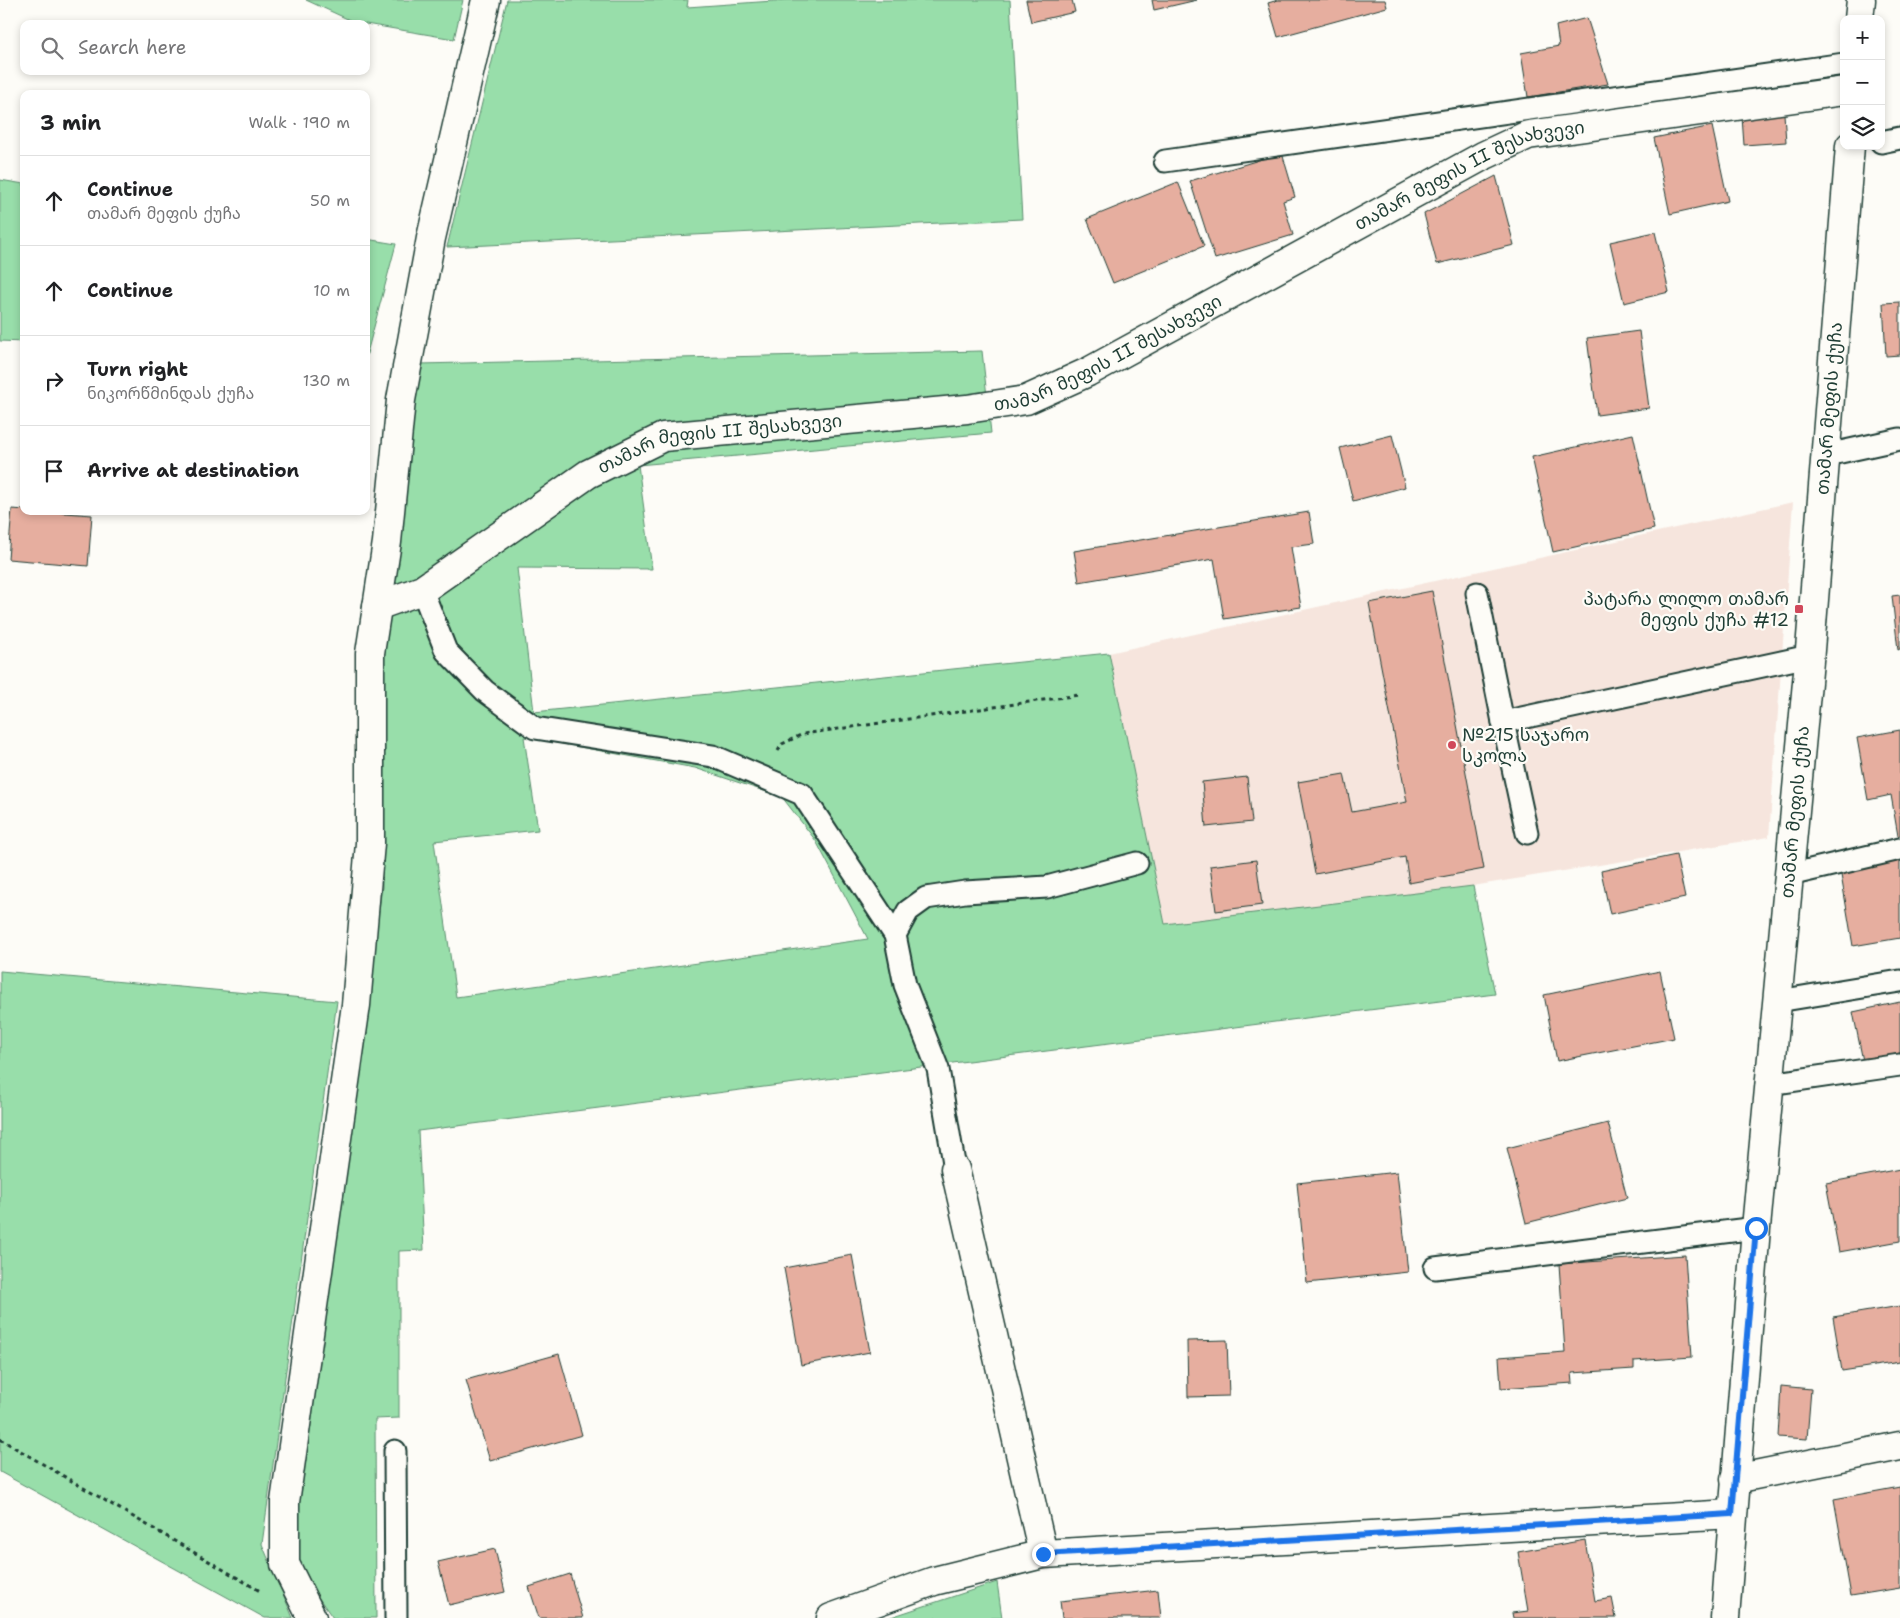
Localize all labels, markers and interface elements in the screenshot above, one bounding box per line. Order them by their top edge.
map controls [1840,15,1885,150]
button: + [1840,15,1885,60]
search box [20,20,370,75]
icon: search [38,34,66,62]
text: Search here [78,35,187,60]
button: − [1840,60,1885,105]
button: layers [1840,105,1885,150]
text: 3 min [40,109,101,137]
text: Walk · 190 m [248,112,350,133]
street label: თამარ მეფის II შესახვევი [1350,115,1586,236]
text: Continue [87,177,173,202]
icon: ahead [40,187,68,215]
text: 50 m [310,190,350,211]
text: თამარ მეფის ქუჩა [87,203,241,224]
icon: ahead [40,277,68,305]
text: Continue [87,278,173,303]
text: 10 m [313,280,350,301]
street label: თამარ მეფის II შესახვევი [992,289,1226,417]
street label: თამარ მეფის ქუჩა [1810,321,1848,496]
text: Turn right [87,357,188,382]
icon: right [40,367,68,395]
text: 130 m [303,370,350,391]
text: ნიკორწმინდას ქუჩა [87,383,254,404]
street label: თამარ მეფის II შესახვევი [593,409,843,479]
icon: arrive [40,457,68,485]
text: Arrive at destination [87,458,299,483]
place label: პატარა ლილო თამარ მეფის ქუჩა #12 [1583,587,1789,632]
marker: პატარა ლილო თამარ მეფის ქუჩა #12 [1793,603,1805,615]
place label: №215 საჯარო სკოლა [1462,723,1589,768]
street label: თამარ მეფის ქუჩა [1775,725,1815,899]
marker: №215 საჯარო სკოლა [1446,739,1458,751]
route start [1745,1217,1768,1240]
route end [1032,1543,1055,1566]

